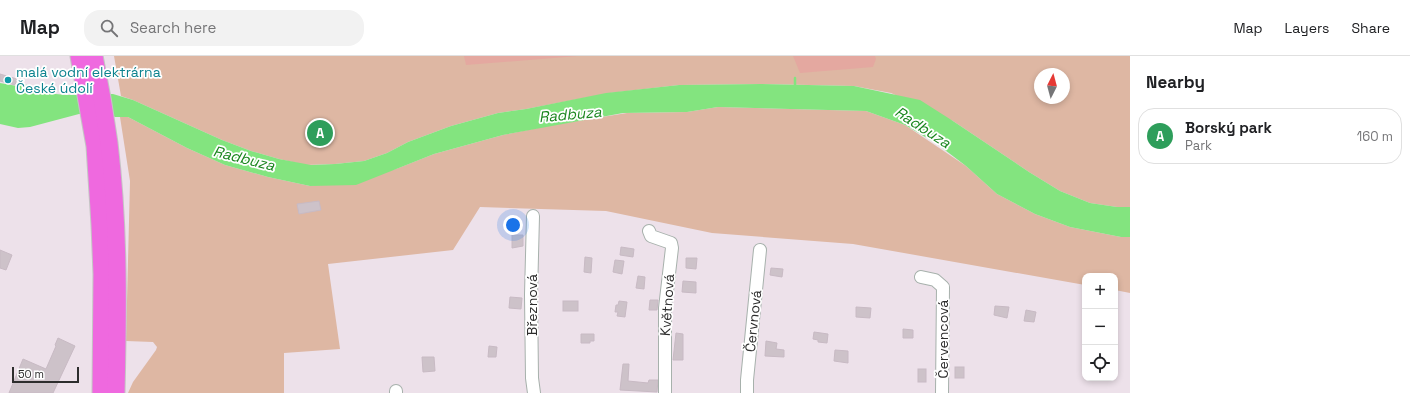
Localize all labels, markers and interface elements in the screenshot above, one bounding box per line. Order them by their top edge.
search box [84,10,364,46]
text: Map [20,15,60,40]
icon: search [98,17,120,39]
text: Search here [130,18,216,37]
text: Map [1233,19,1263,37]
text: Layers [1285,19,1329,37]
text: Share [1351,19,1390,37]
place label: malá vodní elektrárna České údolí [16,63,161,97]
north arrow [1034,68,1070,104]
text: Nearby [1146,71,1205,93]
marker: malá vodní elektrárna České údolí [3,75,13,85]
water label: Radbuza [538,102,602,126]
water label: Radbuza [891,102,955,152]
pin: A [307,118,333,148]
text: Borský park [1185,118,1272,137]
text: A [1156,128,1164,145]
text: 160 m [1357,128,1393,145]
text: Park [1185,137,1212,154]
water label: Radbuza [211,141,277,175]
your location [503,215,523,235]
street label: Květnová [656,273,678,337]
map controls [1082,273,1118,381]
button: + [1082,273,1118,309]
street label: Březnová [523,274,541,336]
street label: Červnová [741,289,765,353]
street label: Červencová [934,300,952,378]
button: − [1082,309,1118,345]
button: locate [1082,345,1118,381]
scale bar [12,365,79,384]
text: 50 m [18,367,44,381]

